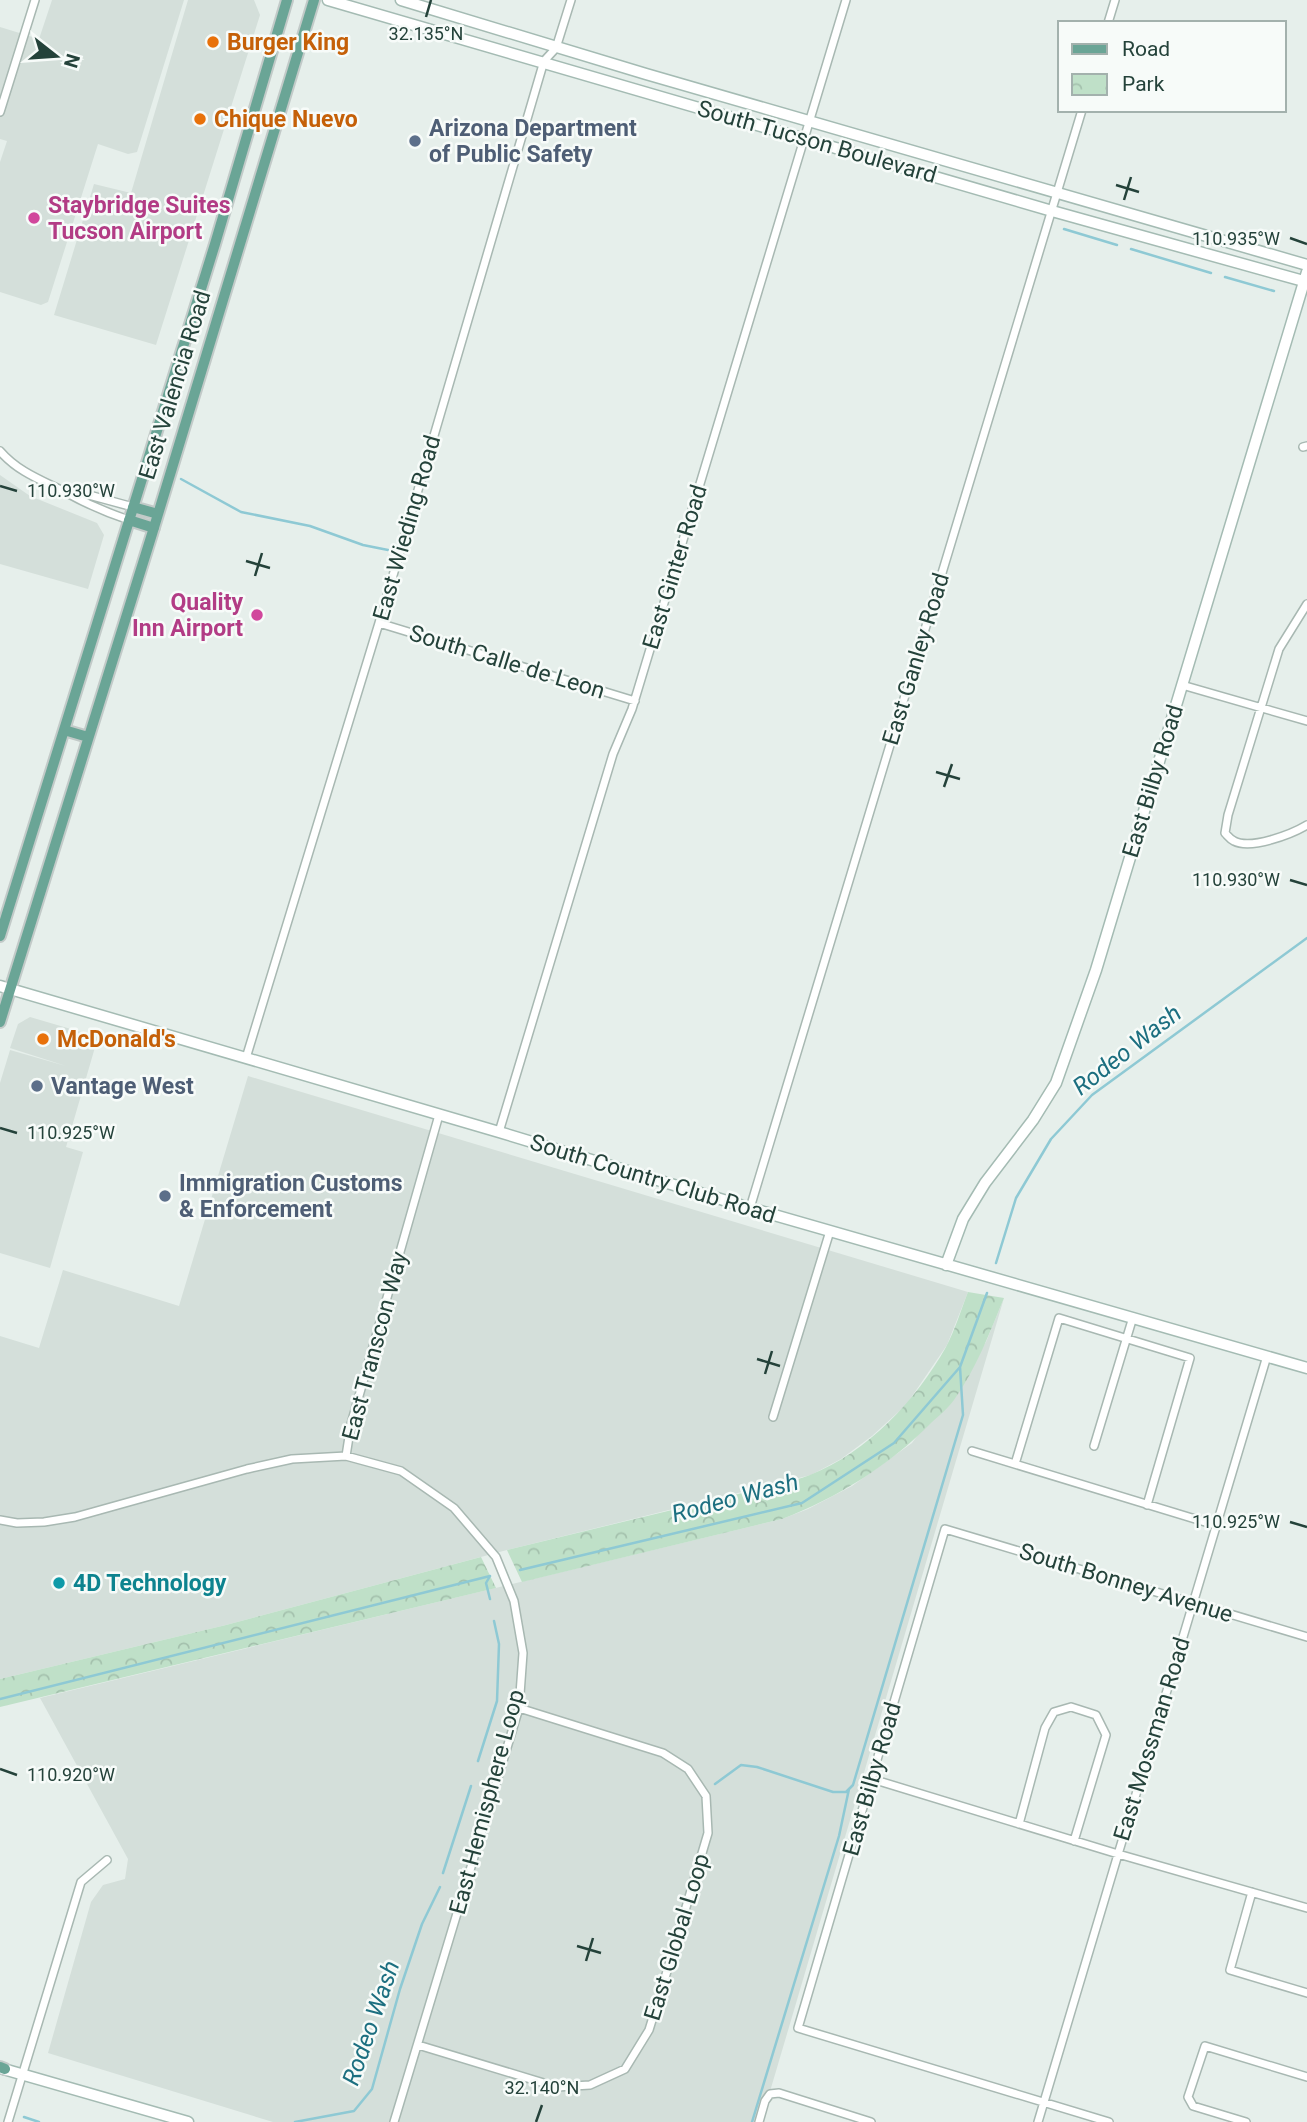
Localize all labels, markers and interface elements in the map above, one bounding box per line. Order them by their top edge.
north arrow [21,21,91,91]
legend [1058,21,1286,112]
text: 32.135°N [389,23,463,44]
place label: Burger King [227,29,349,56]
marker: Burger King [205,34,221,50]
text: Road [1122,37,1170,61]
text: N [59,51,85,71]
text: Park [1122,72,1165,96]
street label: South Tucson Boulevard [694,95,940,189]
place label: Chique Nuevo [214,106,358,133]
marker: Chique Nuevo [192,111,208,127]
place label: Arizona Department of Public Safety [429,115,637,168]
marker: Arizona Department of Public Safety [407,133,423,149]
place label: Staybridge Suites Tucson Airport [48,192,230,245]
marker: Staybridge Suites Tucson Airport [26,210,42,226]
text: 110.935°W [1192,228,1280,249]
street label: East Valencia Road [133,287,217,483]
street label: East Wieding Road [368,432,446,624]
text: 110.930°W [27,480,115,501]
street label: East Ginter Road [637,481,713,653]
street label: East Ganley Road [877,570,955,748]
place label: Quality Inn Airport [132,589,243,642]
marker: Quality Inn Airport [249,607,265,623]
street label: South Calle de Leon [406,619,608,705]
street label: East Bilby Road [1117,701,1189,861]
text: 110.930°W [1192,869,1280,890]
water label: Rodeo Wash [1067,999,1187,1101]
place label: McDonald's [57,1026,176,1053]
marker: McDonald's [35,1031,51,1047]
place label: Vantage West [51,1073,194,1100]
marker: Vantage West [29,1078,45,1094]
text: 110.925°W [27,1122,115,1143]
street label: South Country Club Road [527,1129,779,1229]
place label: Immigration Customs & Enforcement [179,1170,403,1223]
marker: Immigration Customs & Enforcement [157,1188,173,1204]
street label: East Transcon Way [337,1249,413,1443]
water label: Rodeo Wash [669,1468,801,1528]
text: 110.925°W [1192,1511,1280,1532]
street label: South Bonney Avenue [1016,1538,1236,1628]
place label: 4D Technology [73,1570,227,1597]
marker: 4D Technology [51,1575,67,1591]
street label: East Mossman Road [1108,1634,1196,1844]
street label: East Hemisphere Loop [444,1687,530,1917]
street label: East Bilby Road [837,1699,907,1859]
text: 110.920°W [27,1764,115,1785]
street label: East Global Loop [639,1850,715,2024]
water label: Rodeo Wash [337,1957,405,2089]
text: 32.140°N [505,2077,579,2098]

